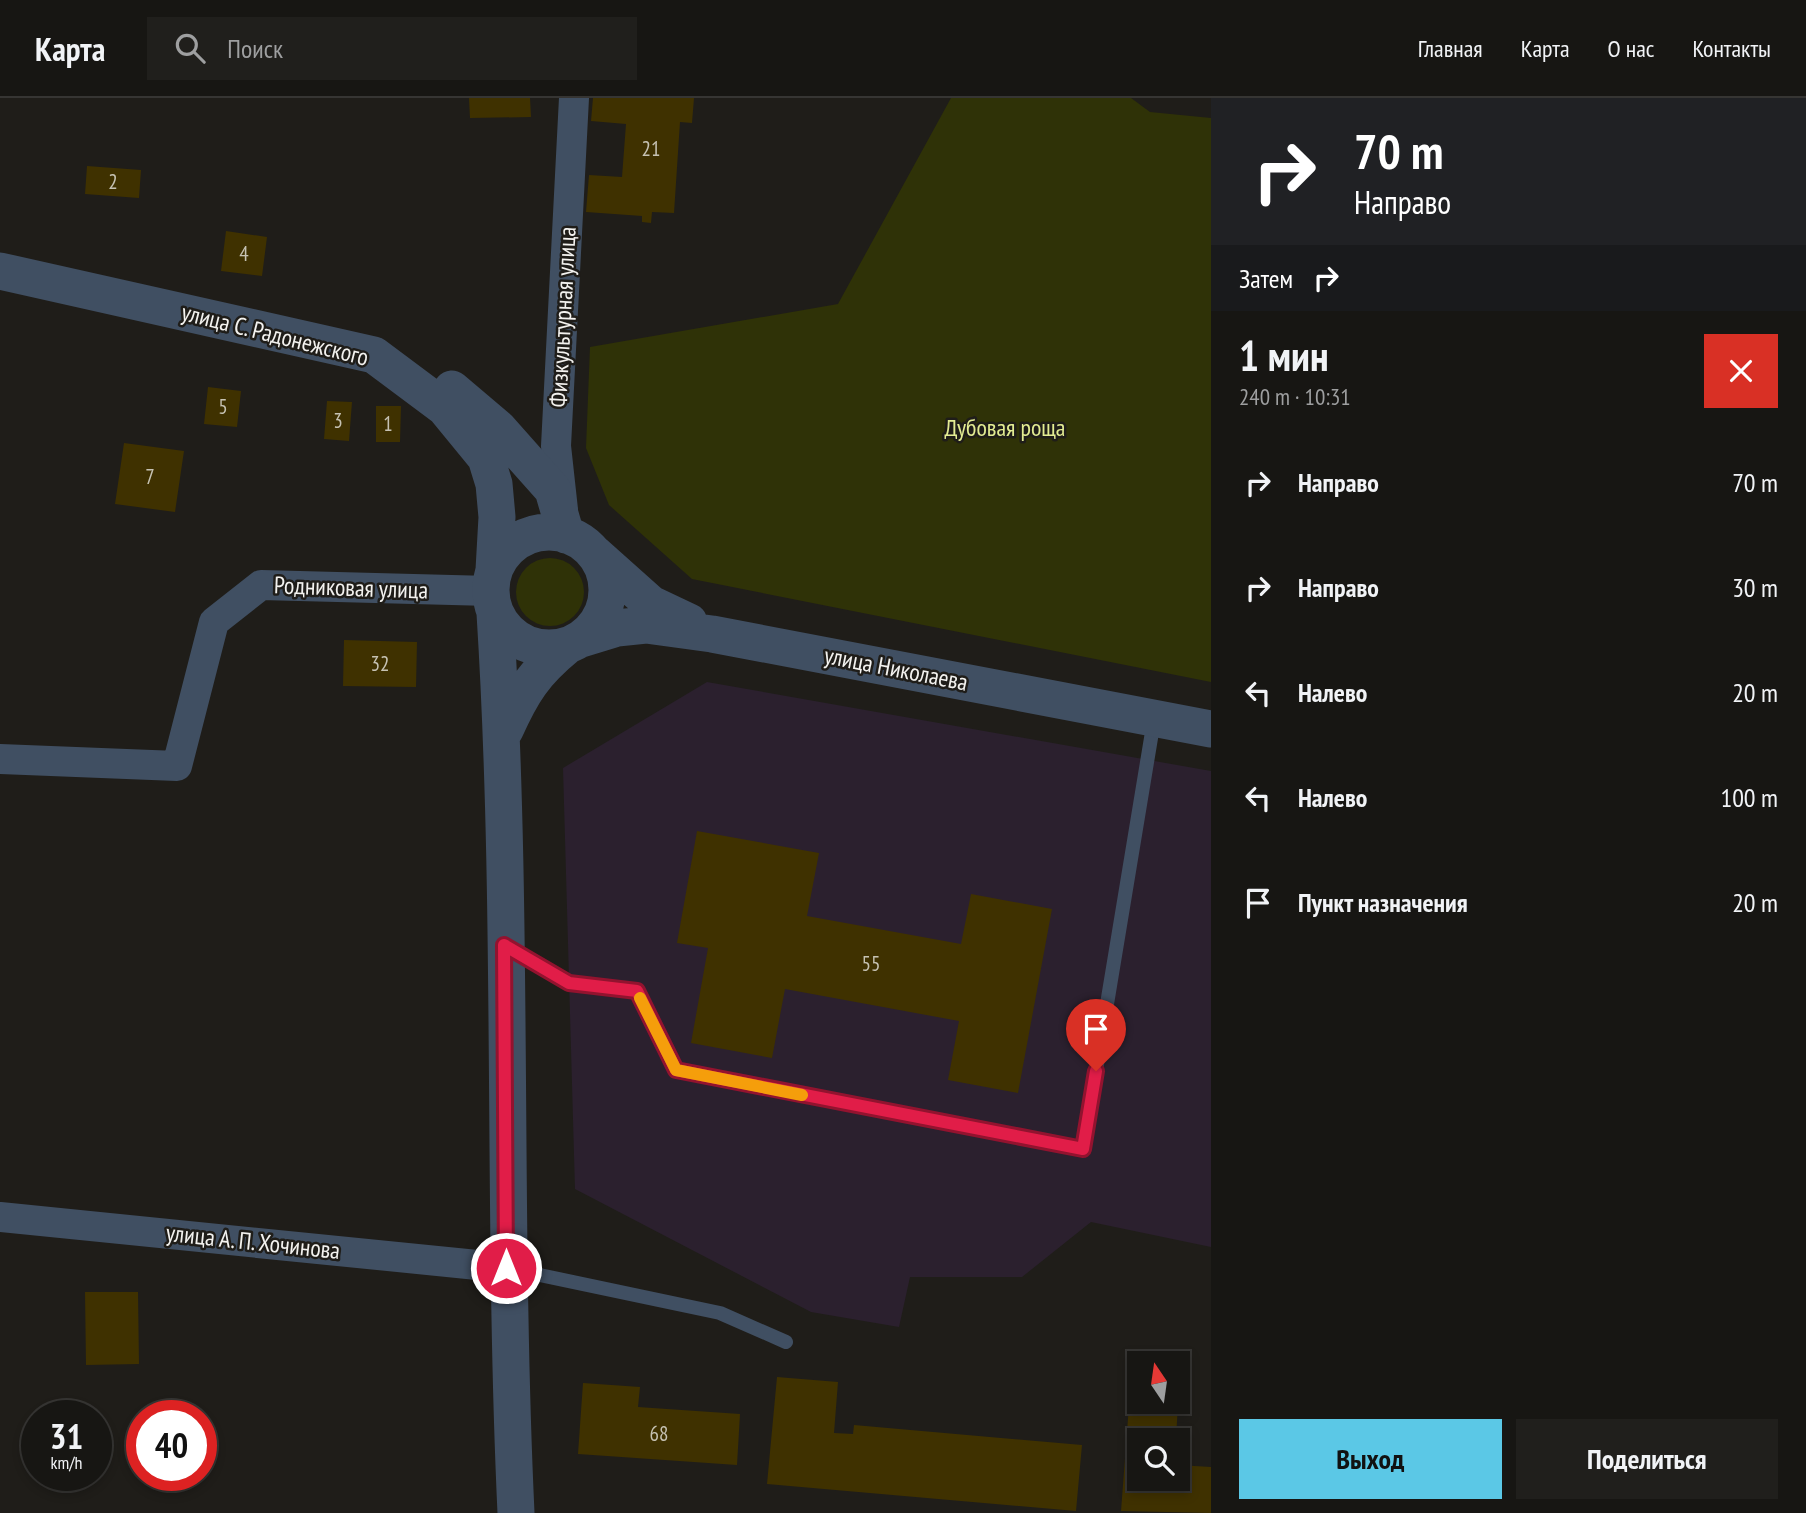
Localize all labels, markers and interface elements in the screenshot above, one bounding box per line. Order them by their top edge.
search box [147,17,637,80]
text: Карта [35,27,105,70]
icon: search [171,29,209,67]
text: Поиск [227,32,283,65]
text: Главная [1418,33,1483,64]
text: Карта [1521,33,1570,64]
text: О нас [1608,33,1654,64]
text: Контакты [1692,33,1771,64]
text: 70 m [1354,119,1443,183]
icon: right [1239,126,1330,217]
house number: 21 [642,135,660,162]
house number: 2 [108,168,118,195]
text: Направо [1354,181,1451,223]
street label: Физкультурная улица [542,226,583,408]
house number: 4 [239,240,249,267]
icon: right [1307,259,1345,297]
text: Затем [1239,262,1293,295]
street label: улица С. Радонежского [178,296,372,373]
text: 1 мин [1239,328,1329,383]
button: close [1704,334,1778,408]
text: 240 m · 10:31 [1239,382,1351,411]
house number: 5 [218,393,228,420]
house number: 3 [333,407,343,434]
house number: 1 [383,410,393,437]
park label: Дубовая роща [945,412,1065,443]
house number: 7 [145,463,155,490]
icon: right [1239,464,1277,502]
text: Направо [1298,466,1379,499]
text: 70 m [1732,466,1778,499]
street label: Родниковая улица [273,569,429,606]
icon: right [1239,569,1277,607]
text: Направо [1298,571,1379,604]
text: 30 m [1732,571,1778,604]
street label: улица Николаева [822,639,971,698]
house number: 32 [371,650,389,677]
icon: left [1239,674,1277,712]
text: Налево [1298,676,1367,709]
text: 20 m [1732,676,1778,709]
icon: left [1239,779,1277,817]
text: Налево [1298,781,1367,814]
text: 100 m [1720,781,1778,814]
icon: arrive [1239,884,1277,922]
text: Пункт назначения [1298,886,1468,919]
text: 20 m [1732,886,1778,919]
house number: 55 [862,950,880,977]
pin [1066,999,1126,1071]
icon: arrive [1077,1010,1115,1048]
street label: улица А. П. Хочинова [164,1217,342,1266]
position arrow [469,1231,543,1305]
north arrow [1127,1351,1190,1414]
map controls [1127,1351,1190,1491]
speed limit sign: 40 [126,1400,217,1491]
text: 31 [50,1413,83,1459]
button: Выход [1239,1419,1502,1499]
button: Поделиться [1516,1419,1778,1499]
house number: 68 [650,1420,668,1447]
button: search [1127,1428,1190,1491]
text: km/h [51,1451,82,1474]

